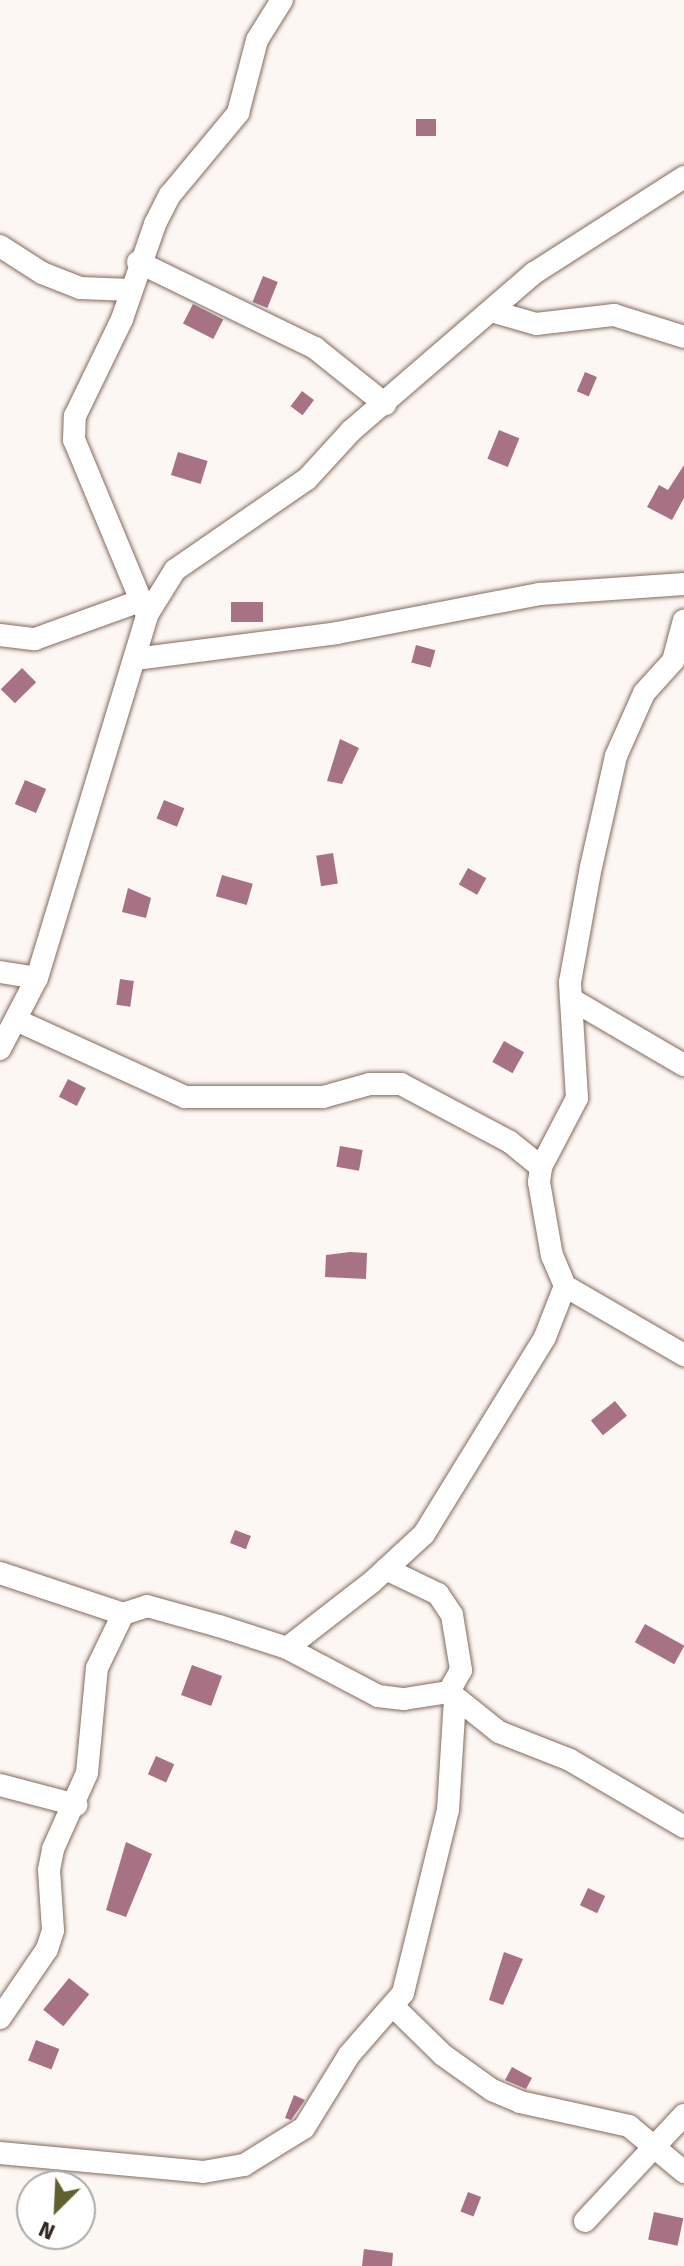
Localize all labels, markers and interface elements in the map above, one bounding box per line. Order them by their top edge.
north arrow [16,2170,96,2250]
text: N [35,2215,59,2246]

